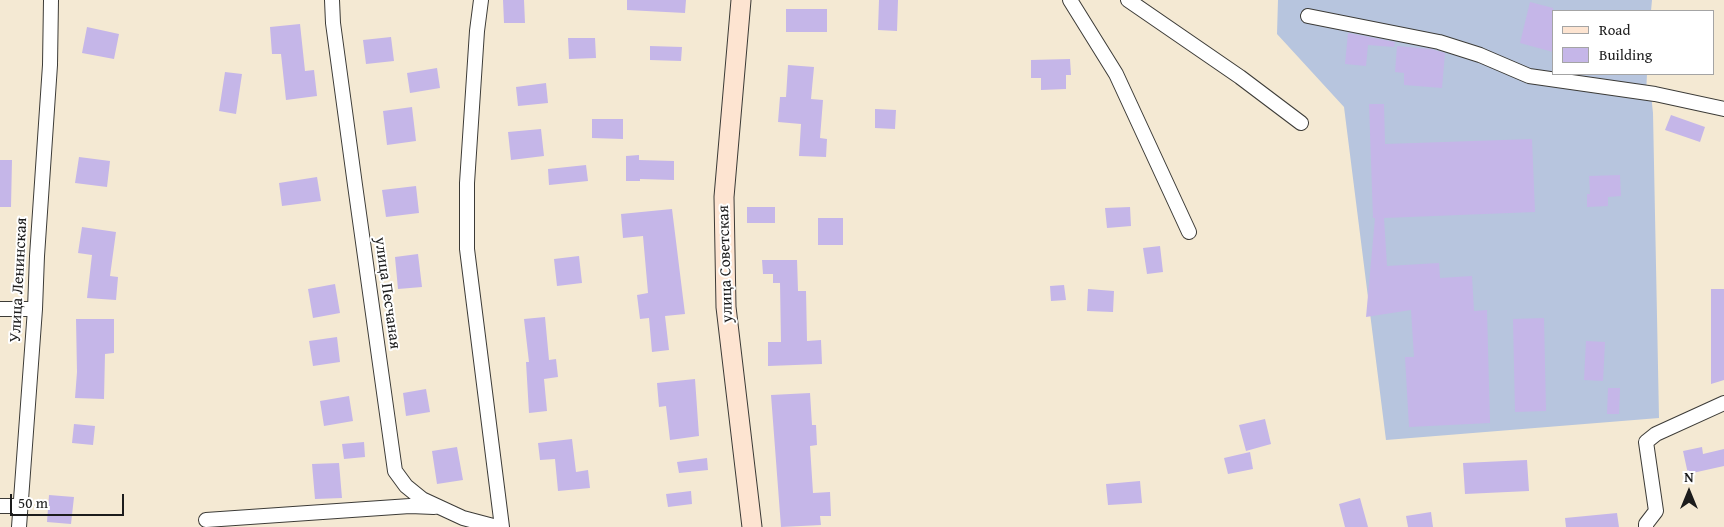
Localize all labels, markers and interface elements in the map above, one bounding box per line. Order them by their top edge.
legend [1552,10,1714,75]
text: Road [1599,19,1630,40]
text: Building [1599,44,1652,65]
street label: улица Советская [714,205,738,323]
street label: Улица Ленинская [6,217,32,343]
street label: улица Песчаная [370,236,404,350]
north arrow [1664,467,1714,517]
text: N [1684,467,1694,487]
scale bar [12,484,126,516]
text: 50 m [18,492,48,513]

